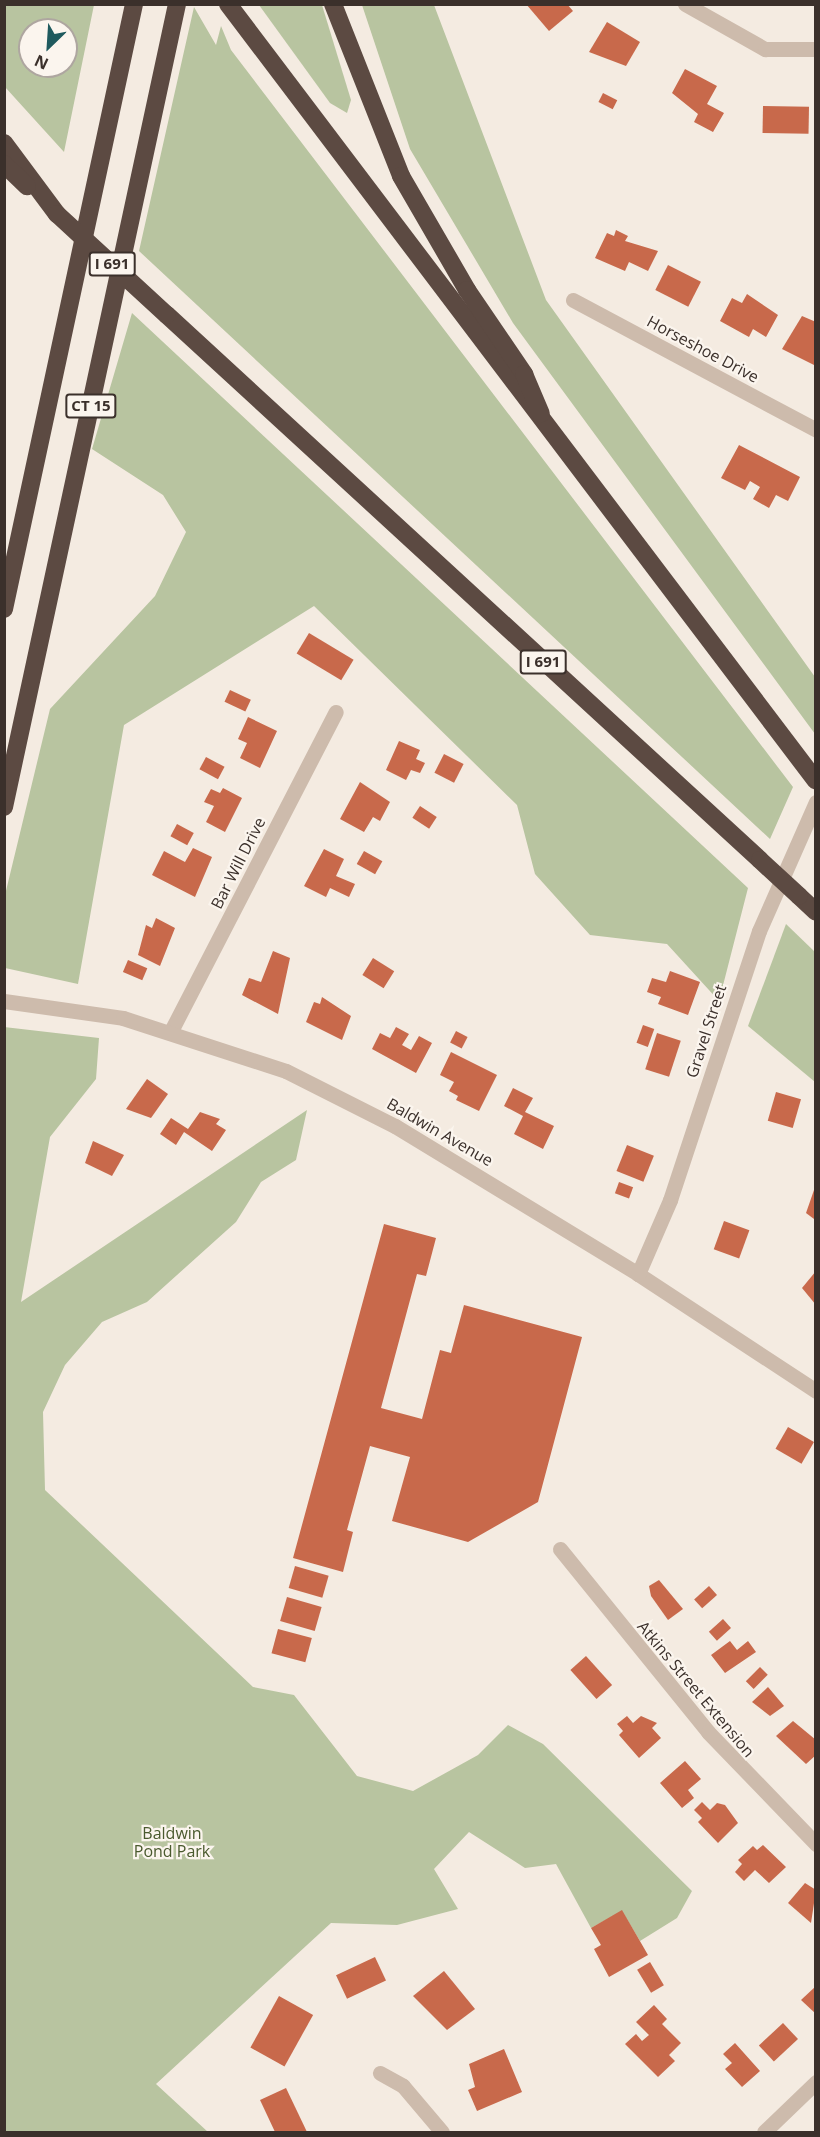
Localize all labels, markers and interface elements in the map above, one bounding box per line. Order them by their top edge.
north arrow [18,18,78,78]
text: N [31,50,52,75]
road number: I 691 [88,252,136,276]
street label: Horseshoe Drive [644,311,762,387]
road number: CT 15 [64,394,118,418]
road number: I 691 [519,650,567,674]
street label: Bar Will Drive [207,814,269,912]
street label: Gravel Street [682,982,730,1080]
street label: Baldwin Avenue [384,1094,496,1170]
street label: Atkins Street Extension [634,1617,758,1761]
park label: Baldwin Pond Park [134,1823,210,1861]

